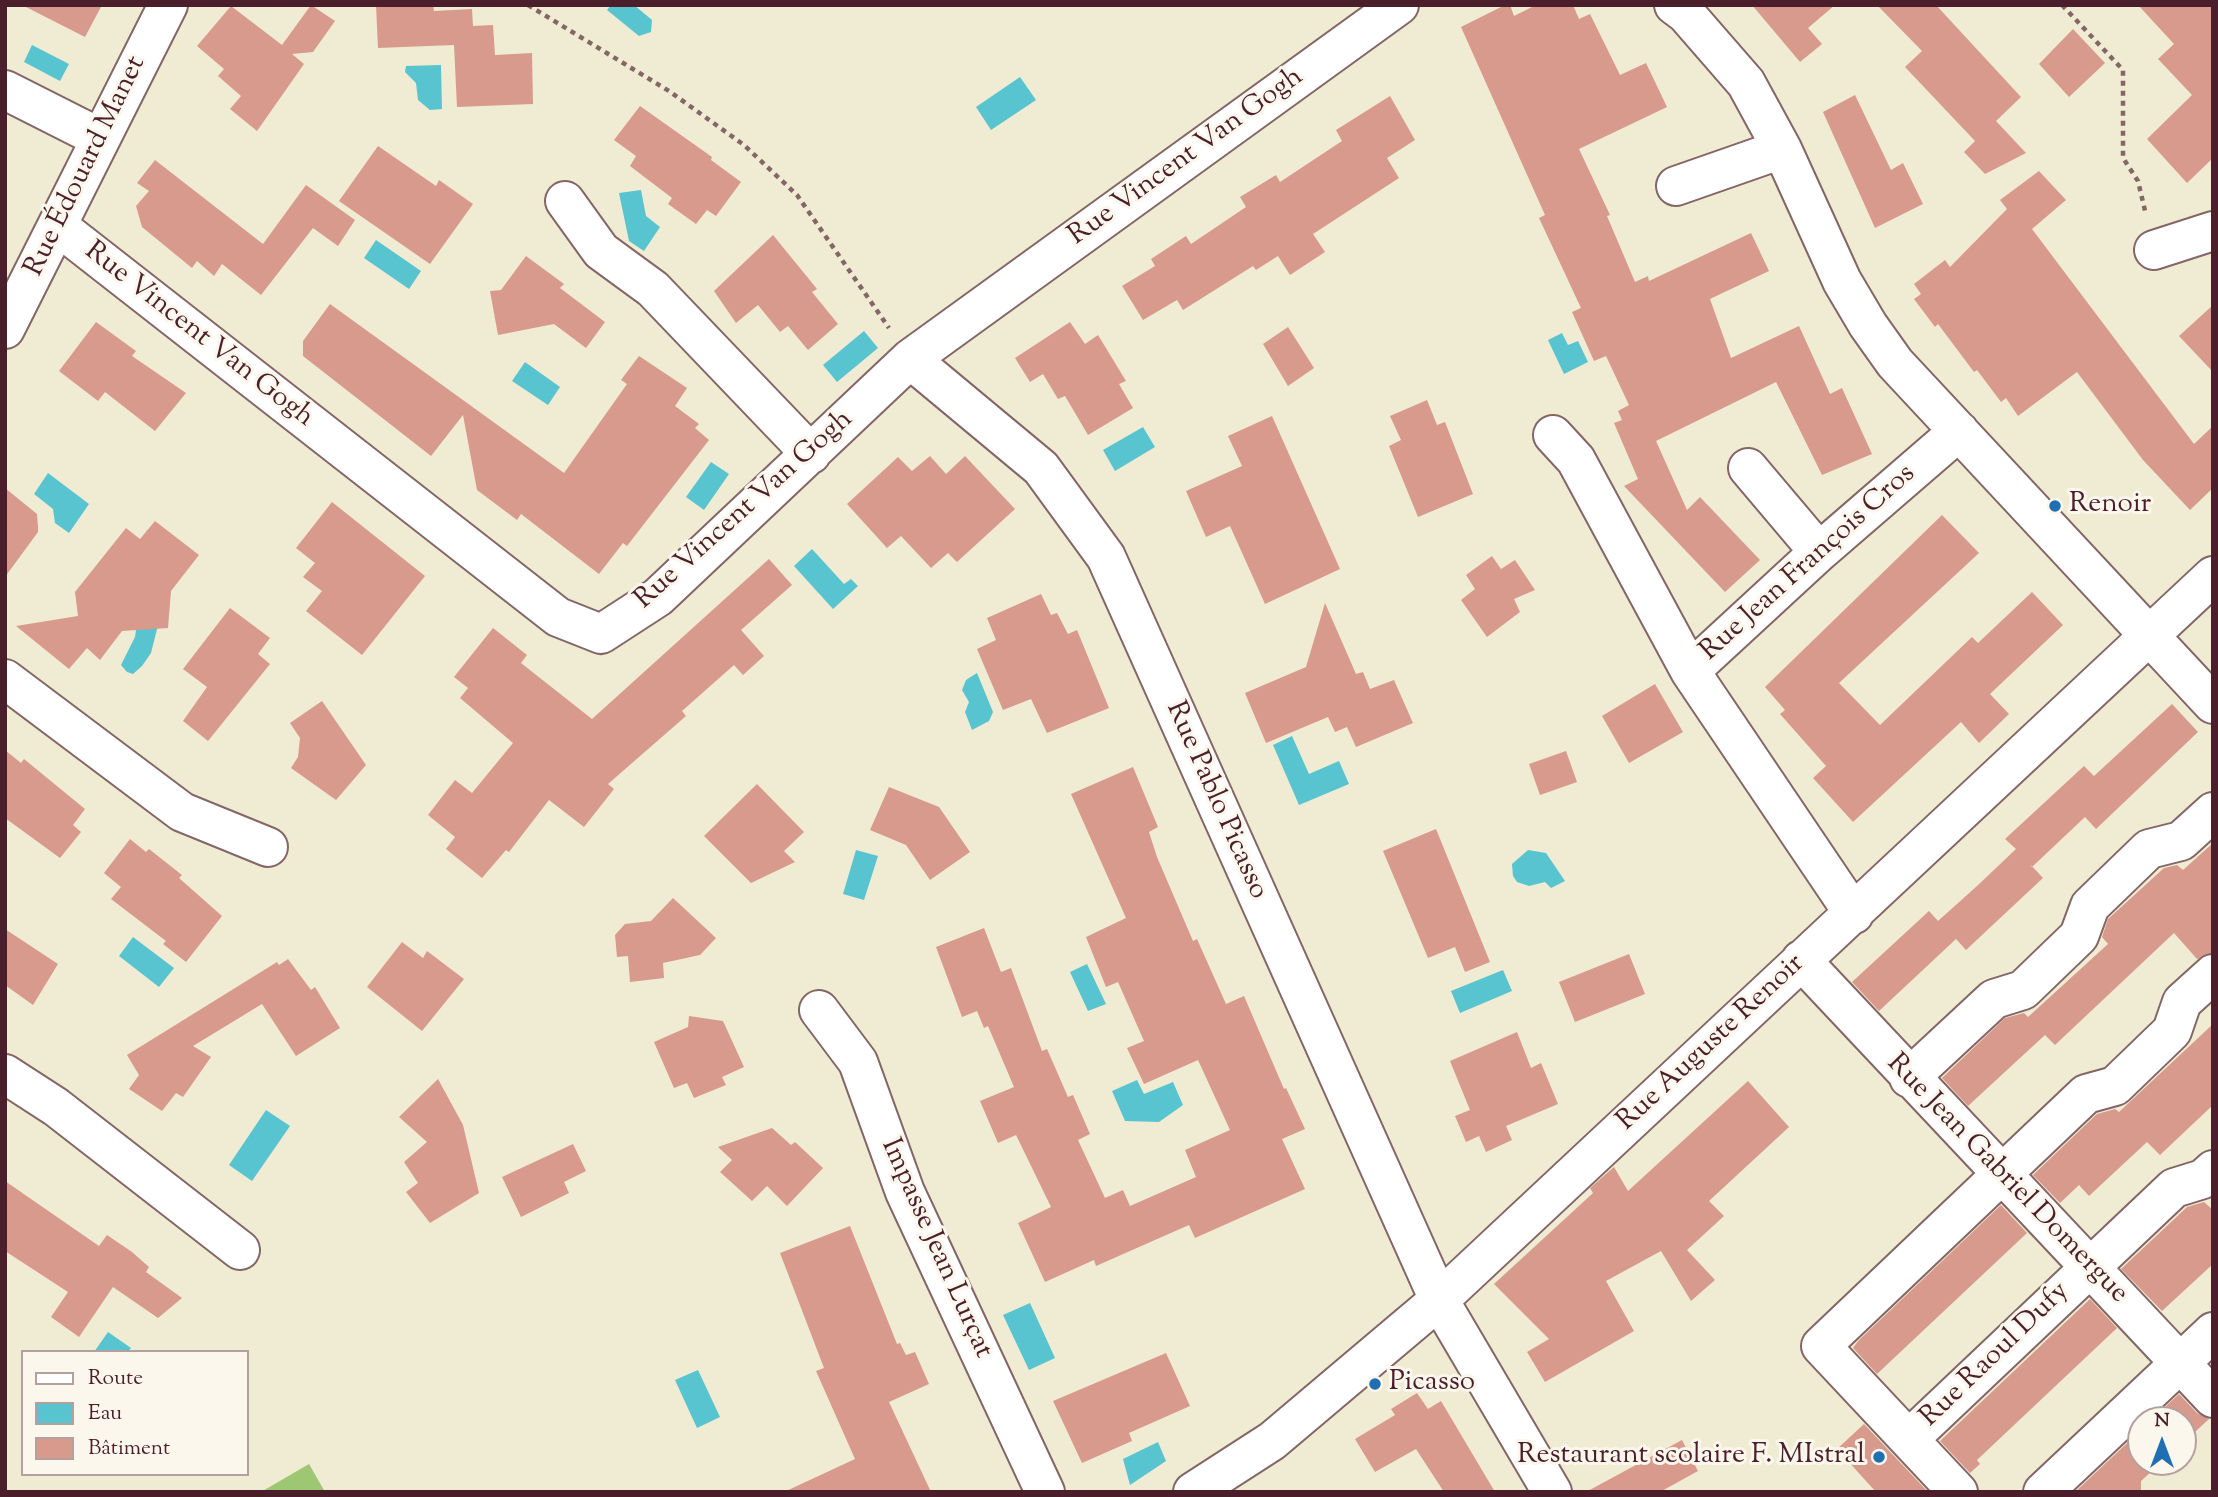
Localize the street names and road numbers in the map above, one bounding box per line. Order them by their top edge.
street label: Rue Édouard Manet [19,52,155,282]
street label: Rue Vincent Van Gogh [1063,62,1311,254]
street label: Rue Vincent Van Gogh [77,236,319,436]
street label: Rue Vincent Van Gogh [629,404,861,618]
street label: Rue Jean François Cros [1695,459,1923,669]
street label: Rue Pablo Picasso [1156,697,1274,905]
street label: Rue Auguste Renoir [1611,949,1813,1139]
street label: Rue Jean Gabriel Domergue [1878,1048,2134,1312]
street label: Impasse Jean Lurçat [872,1134,998,1364]
street label: Rue Raoul Dufy [1914,1276,2078,1436]

